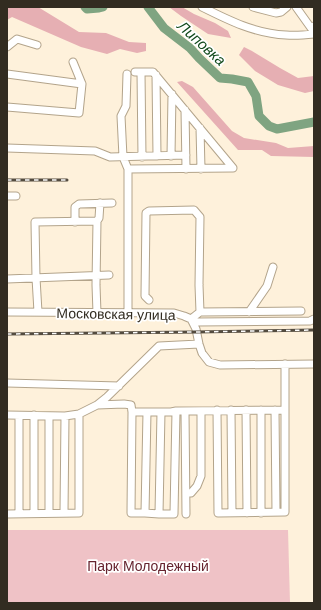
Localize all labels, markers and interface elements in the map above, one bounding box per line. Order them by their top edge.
water label: Липовка [174,16,229,69]
street label: Московская улица [56,305,176,323]
park label: Парк Молодежный [87,558,209,574]

